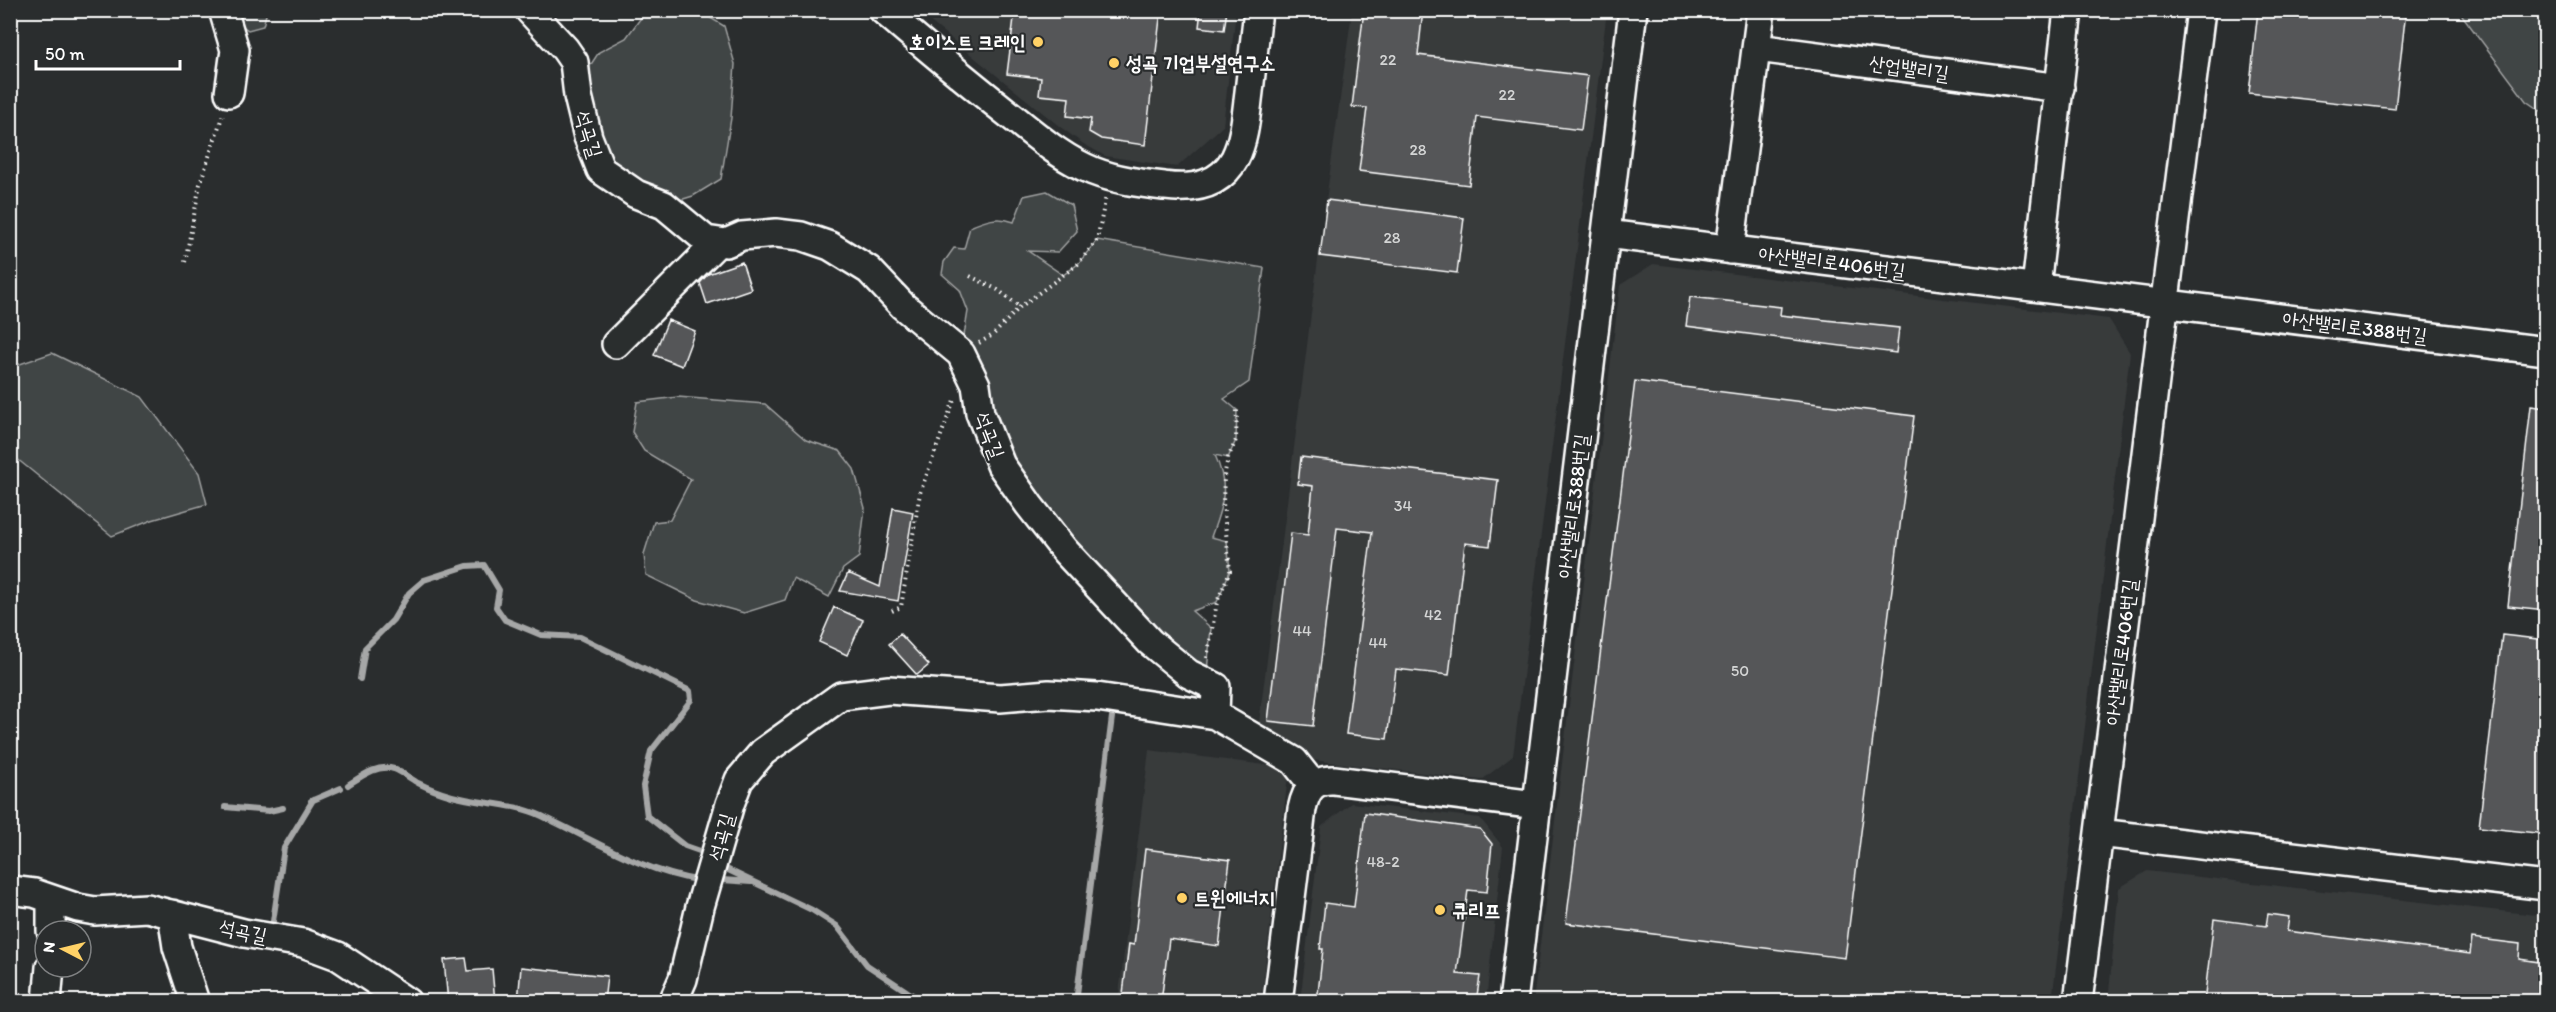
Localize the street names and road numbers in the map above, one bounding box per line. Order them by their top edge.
street label: 산업밸리길 [1867,51,1951,85]
street label: 석곡길 [570,107,608,161]
street label: 아산밸리로406번길 [1757,241,1907,283]
street label: 아산밸리로388번길 [2281,306,2429,348]
street label: 석곡길 [970,408,1010,462]
street label: 아산밸리로388번길 [1552,432,1594,580]
street label: 아산밸리로406번길 [2100,577,2142,727]
street label: 석곡길 [703,811,739,863]
street label: 석곡길 [217,914,269,948]

